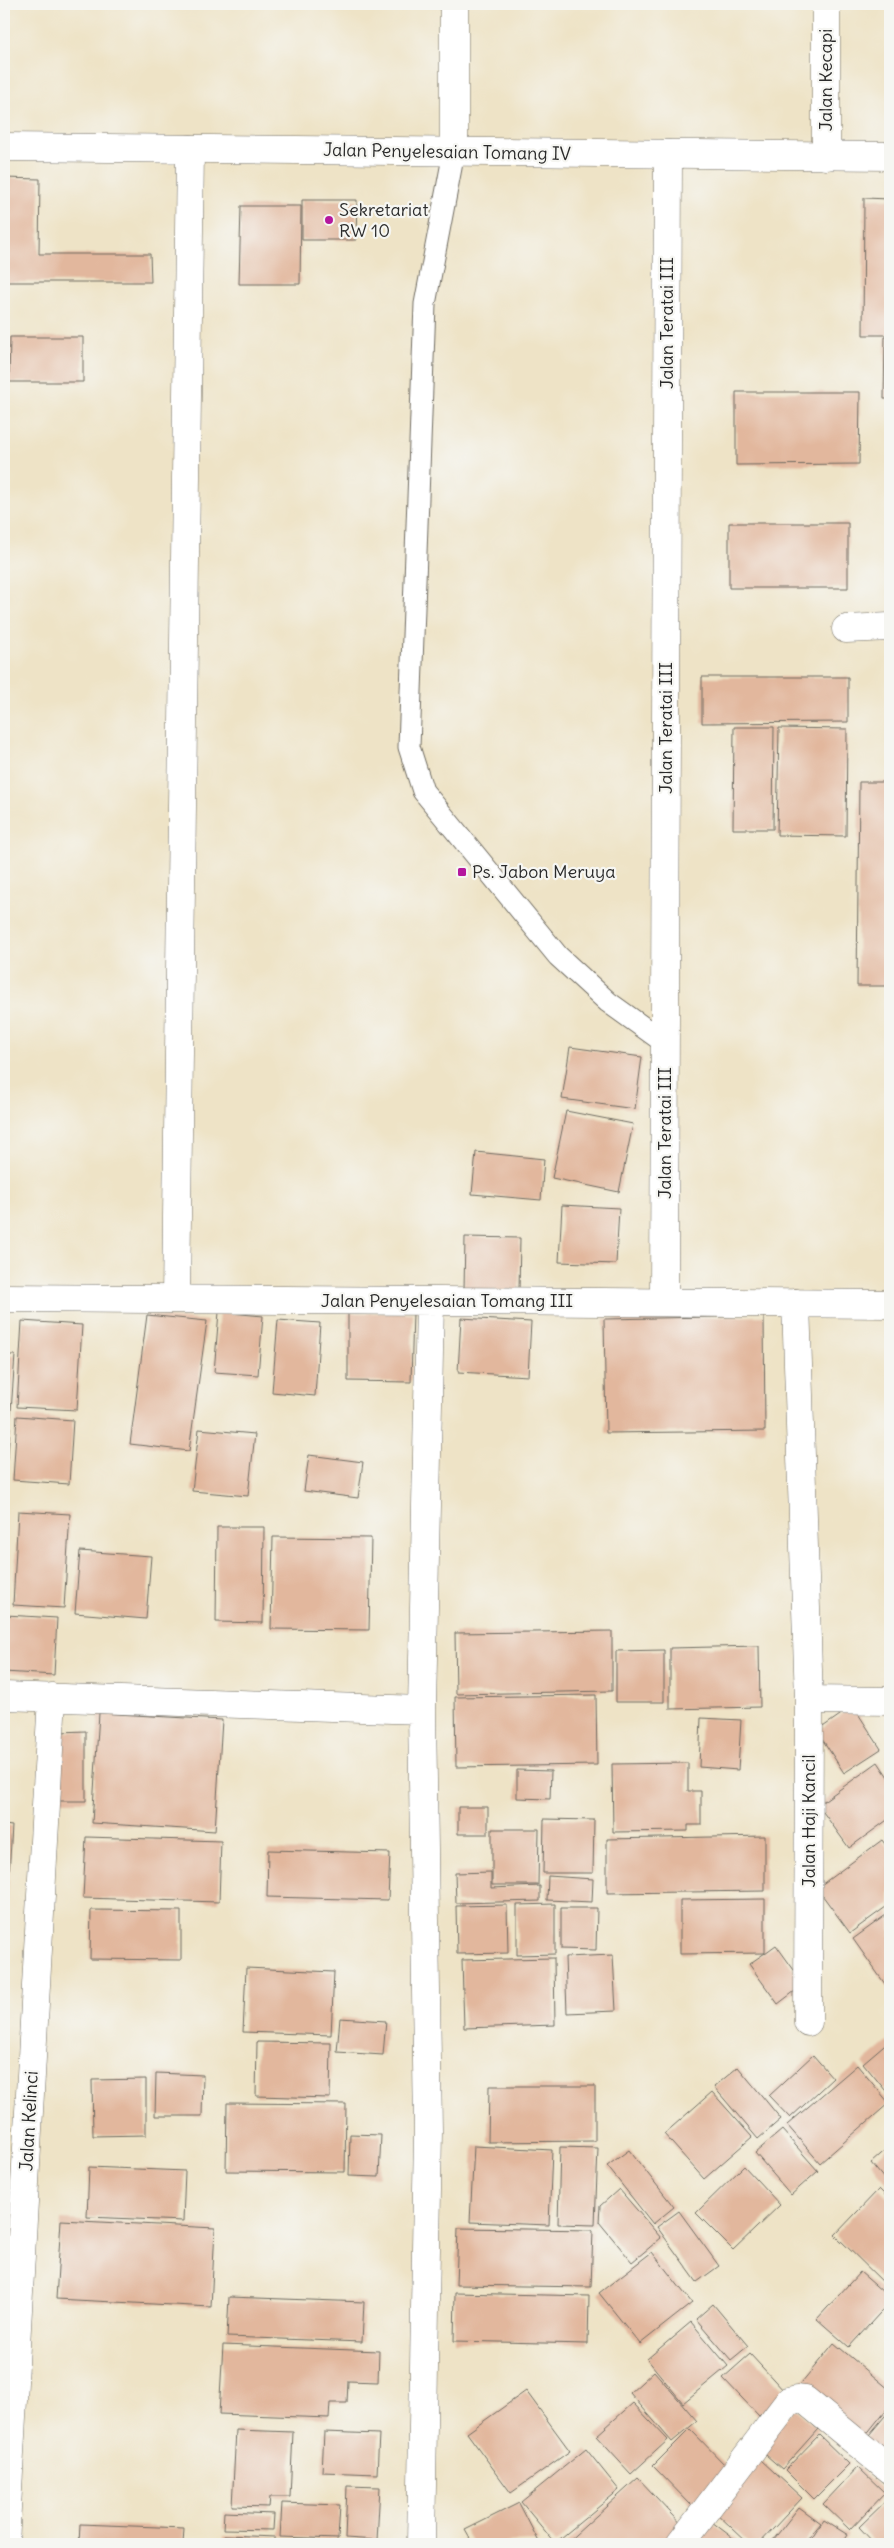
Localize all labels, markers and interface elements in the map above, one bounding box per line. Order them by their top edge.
street label: Jalan Kecapi [814,29,837,131]
street label: Jalan Penyelesaian Tomang IV [323,138,571,165]
place label: Sekretariat RW 10 [339,198,428,242]
marker: Sekretariat RW 10 [323,214,335,226]
street label: Jalan Teratai III [655,257,678,389]
street label: Jalan Teratai III [654,662,677,794]
place label: Ps. Jabon Meruya [472,860,615,883]
marker: Ps. Jabon Meruya [456,866,468,878]
street label: Jalan Teratai III [653,1067,676,1199]
street label: Jalan Penyelesaian Tomang III [321,1289,573,1312]
street label: Jalan Haji Kancil [797,1755,820,1887]
street label: Jalan Kelinci [14,2070,43,2172]

